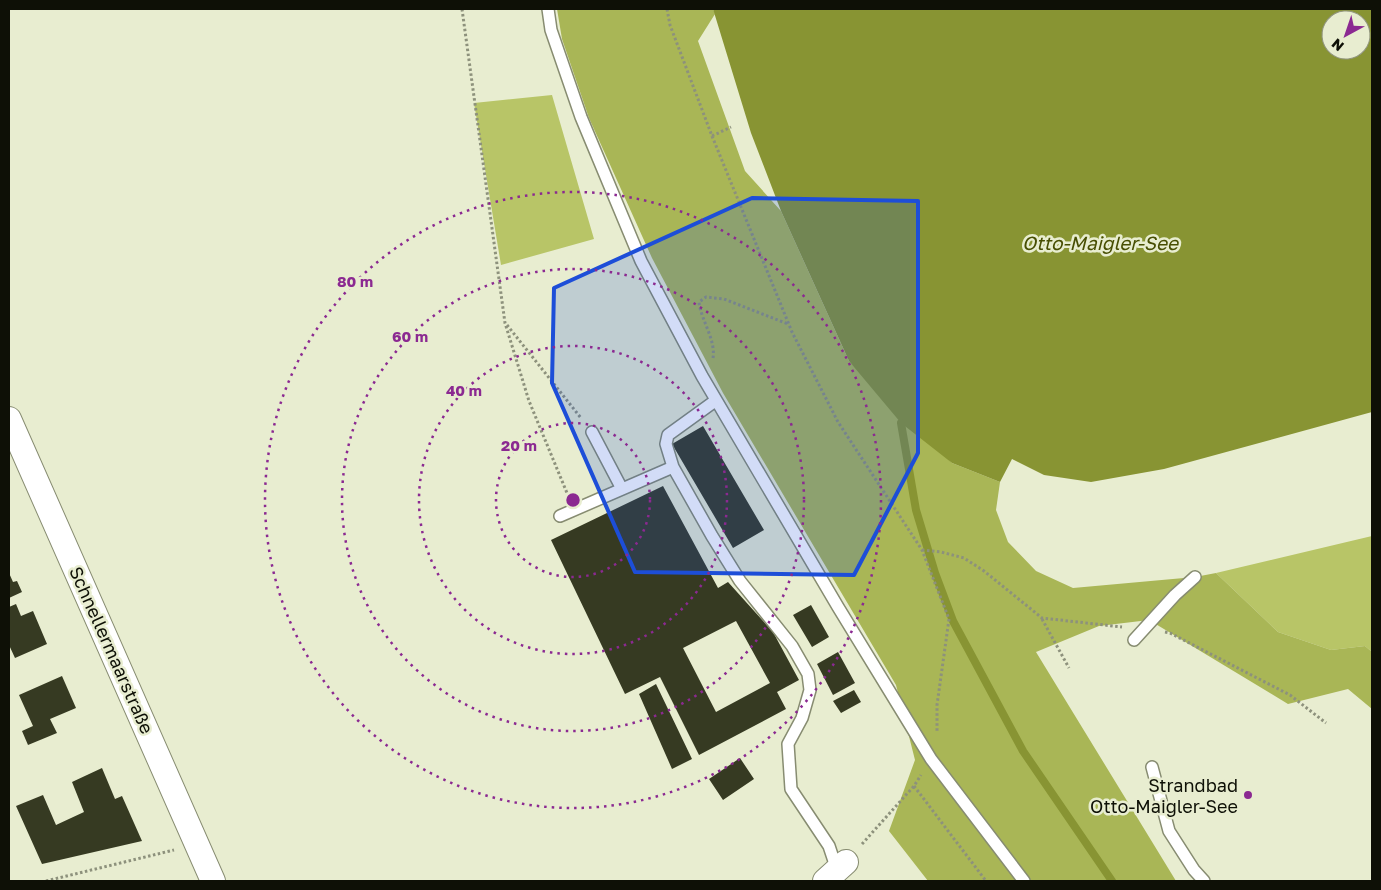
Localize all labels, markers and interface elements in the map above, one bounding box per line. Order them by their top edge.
north arrow [1321,10,1371,60]
text: N [1328,35,1347,55]
water label: Otto-Maigler-See [1022,231,1180,254]
text: 80 m [337,272,373,290]
text: 60 m [392,327,428,345]
text: 40 m [446,381,482,399]
text: 20 m [501,436,537,454]
centre of rings [564,491,582,509]
street label: Schnellermaarstraße [65,563,159,737]
place label: Strandbad Otto-Maigler-See [1090,774,1238,817]
marker: Strandbad Otto-Maigler-See [1242,789,1254,801]

